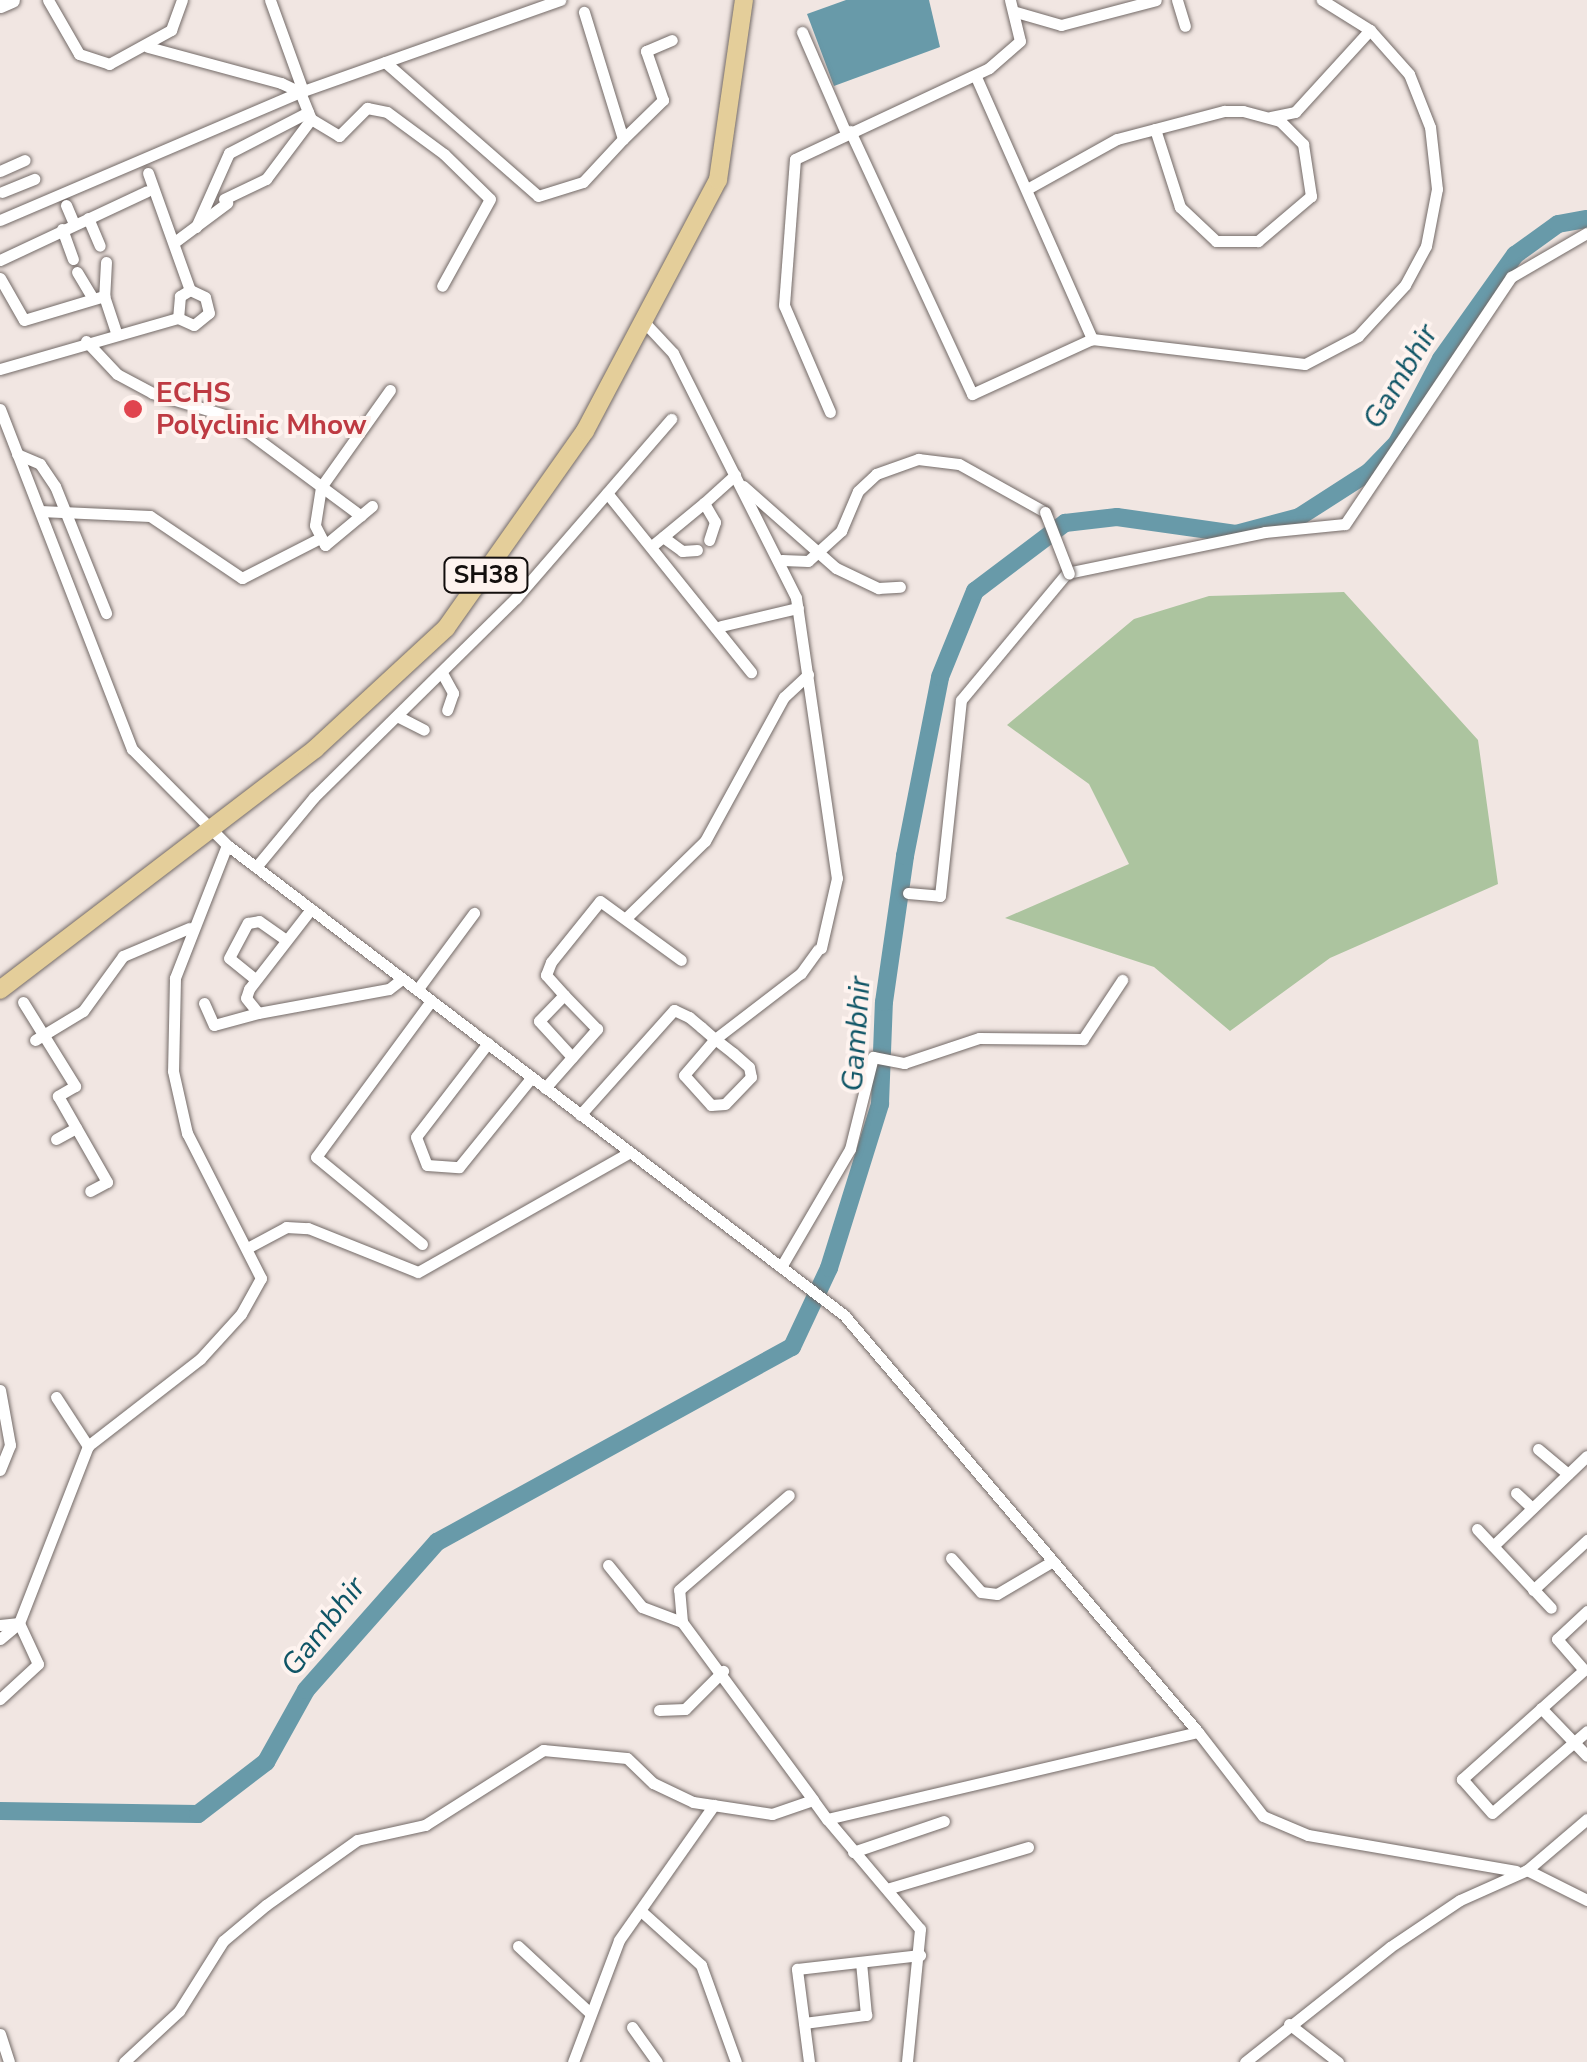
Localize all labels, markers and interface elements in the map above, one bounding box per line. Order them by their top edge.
water label: Gambhir [1356,318,1446,436]
place label: ECHS Polyclinic Mhow [156,376,367,442]
marker: ECHS Polyclinic Mhow [120,396,146,422]
road number: SH38 [441,555,531,595]
water label: Gambhir [835,975,879,1093]
water label: Gambhir [274,1570,374,1684]

